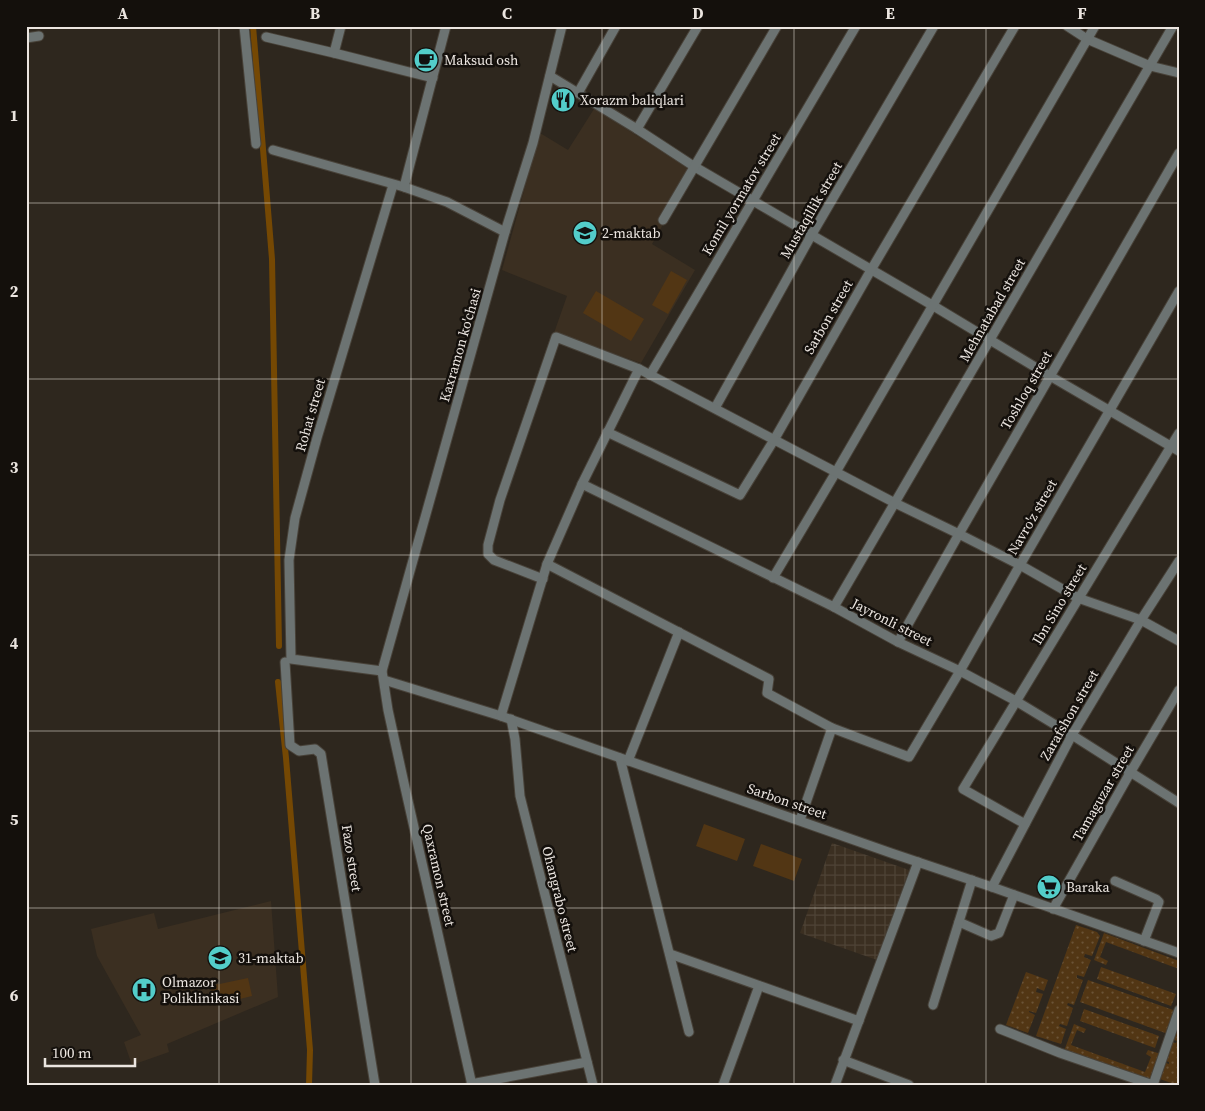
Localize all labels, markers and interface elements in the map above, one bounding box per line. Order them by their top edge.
text: A [118,2,129,24]
text: B [310,2,321,24]
text: C [502,2,512,24]
text: D [692,2,704,24]
text: E [885,2,895,24]
text: F [1077,2,1087,24]
cafe icon: Maksud osh [413,47,439,73]
place label: Maksud osh [444,50,518,70]
restaurant icon: Xorazm baliqlari [550,87,576,113]
place label: Xorazm baliqlari [580,90,684,110]
text: 1 [10,104,18,126]
street label: Komil yormatov street [697,129,786,259]
street label: Mustaqillik street [775,157,847,262]
school or university icon: 2-maktab [572,220,598,246]
place label: 2-maktab [602,223,661,243]
street label: Mehnatаbаd street [954,254,1030,366]
street label: Sarbon street [799,276,858,358]
text: 2 [10,280,19,302]
street label: Kaxramon ko'chasi [434,286,486,404]
street label: Toshloq street [995,347,1057,433]
street label: Rohat street [290,376,330,454]
text: 3 [10,456,19,478]
street label: Navro'z street [1002,475,1062,558]
street label: Ibn Sino street [1027,559,1091,648]
street label: Jayronli street [847,593,936,651]
text: 4 [10,632,19,654]
street label: Zarafshon street [1035,666,1103,764]
street label: Tamaguzar street [1067,741,1139,845]
street label: Sarbon street [745,778,830,824]
text: 5 [10,808,19,830]
street label: Qaxramon street [418,822,461,929]
street label: Fazo street [337,823,367,893]
street label: Ohangrabo street [537,844,583,954]
supermarket icon: Baraka [1036,874,1062,900]
place label: Baraka [1066,877,1110,897]
school or university icon: 31-maktab [207,945,233,971]
place label: 31-maktab [238,948,304,968]
place label: Olmazor Poliklinikasi [162,972,240,1008]
hospital icon: Olmazor Poliklinikasi [131,977,157,1003]
text: 6 [10,984,19,1006]
scale bar [45,1036,135,1068]
text: 100 m [52,1042,92,1063]

